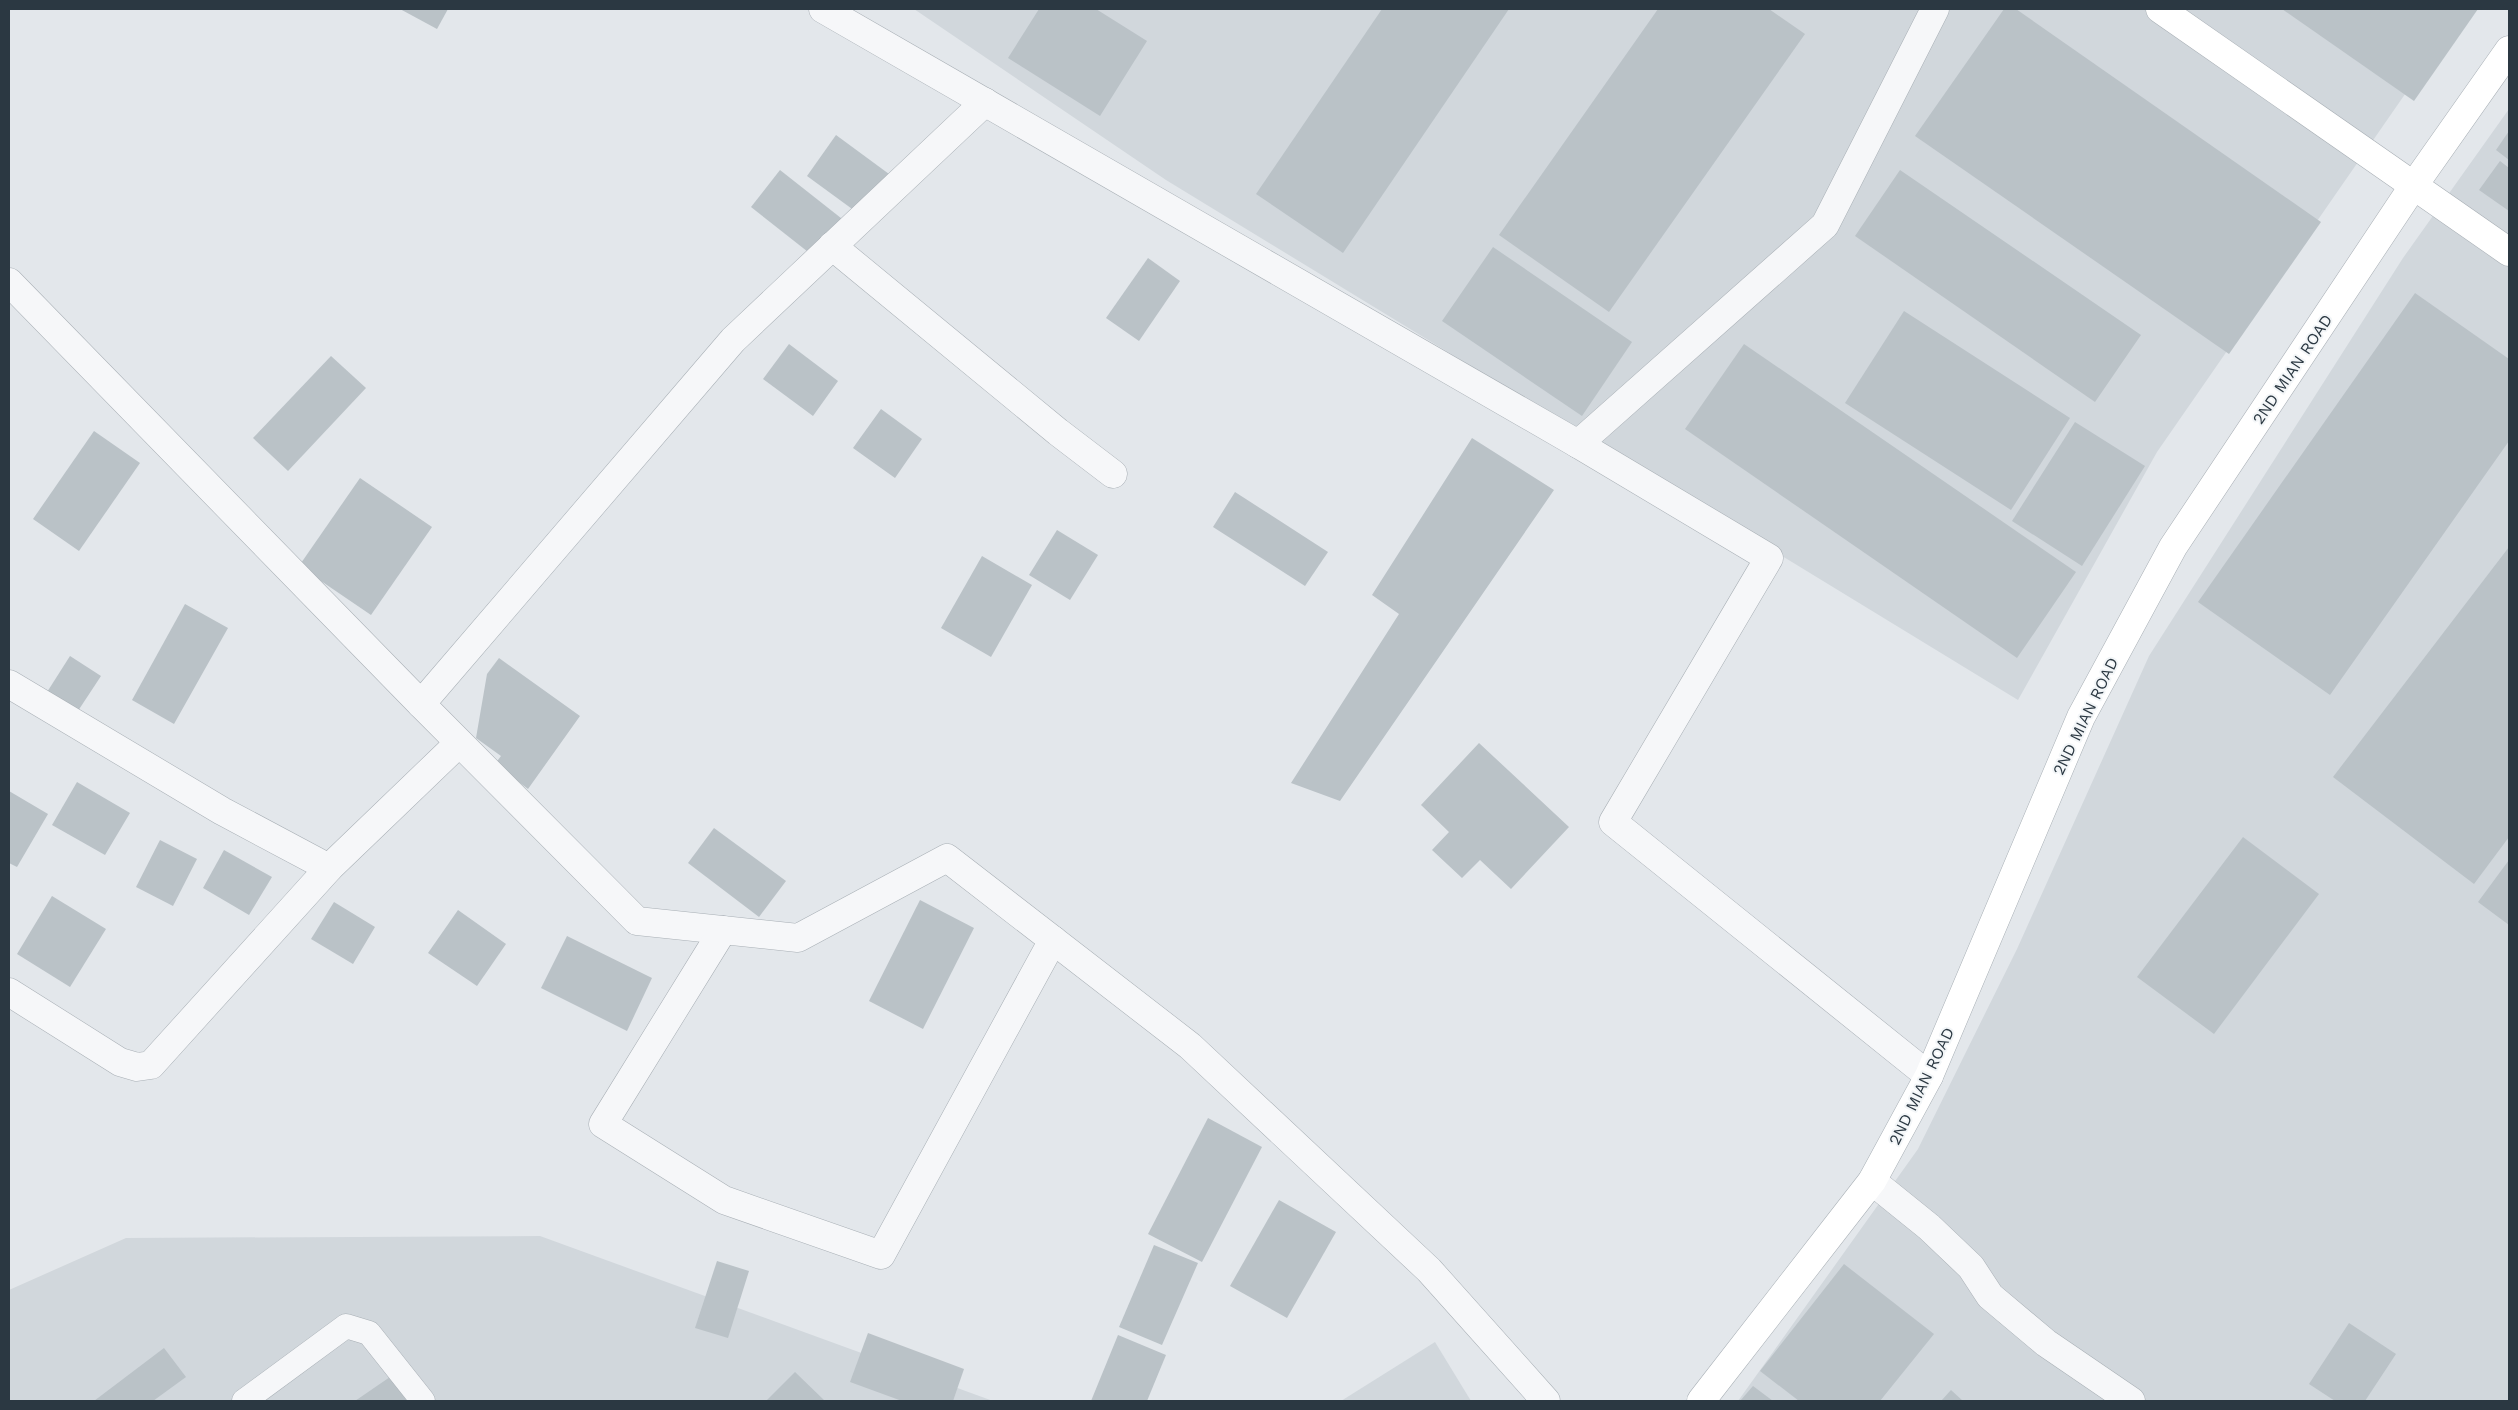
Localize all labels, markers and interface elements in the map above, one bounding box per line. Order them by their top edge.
street label: 2ND MIAN ROAD [2249,311,2336,428]
street label: 2ND MIAN ROAD [2049,654,2122,778]
street label: 2ND MIAN ROAD [1885,1024,1958,1148]

